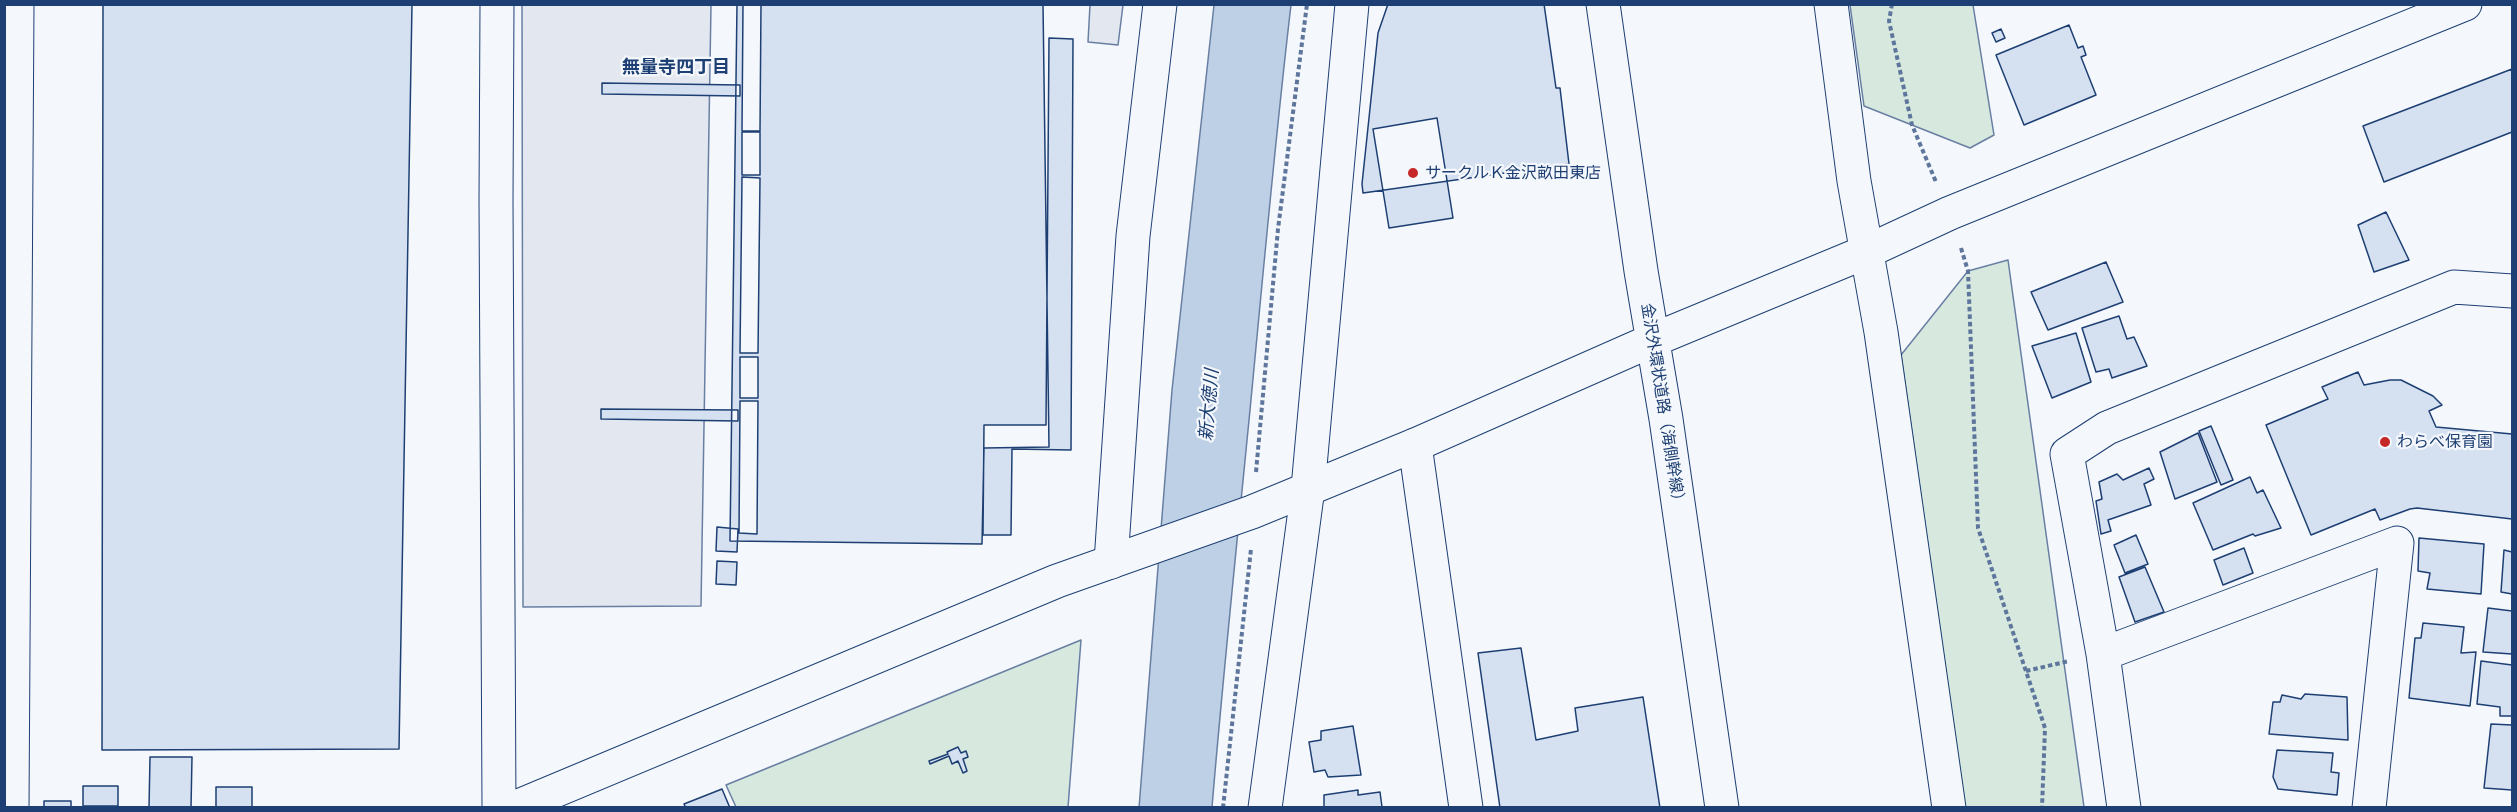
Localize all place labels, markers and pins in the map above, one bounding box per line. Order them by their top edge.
place label: サークルＫ金沢畝田東店 [1425,163,1601,183]
marker: サークルＫ金沢畝田東店 [1406,166,1420,180]
place label: わらべ保育園 [2397,432,2493,452]
marker: わらべ保育園 [2378,435,2392,449]

